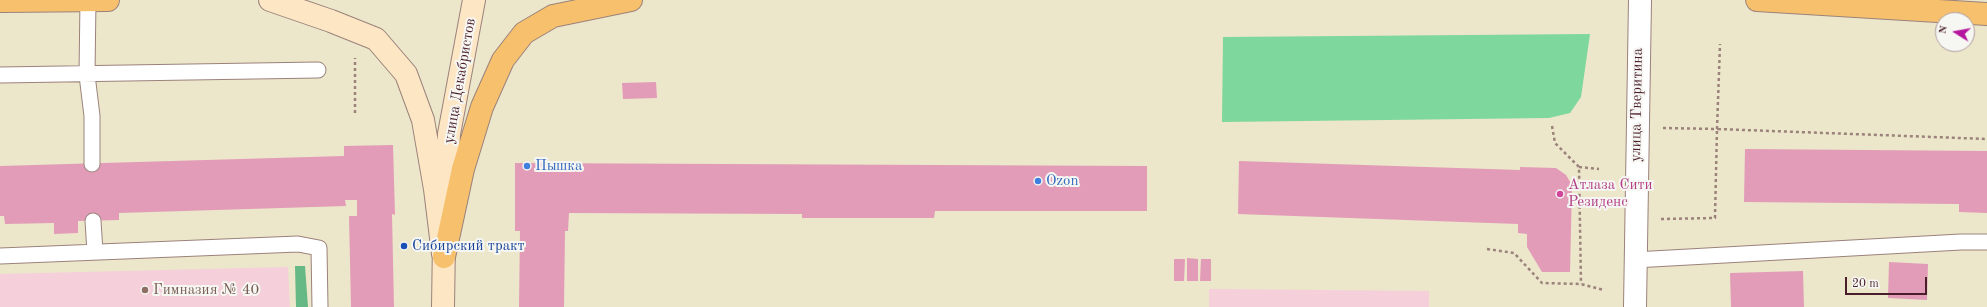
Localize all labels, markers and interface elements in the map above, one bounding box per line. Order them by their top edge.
north arrow [1935,12,1975,52]
street label: улица Декабристов [440,17,480,145]
text: N [1938,25,1950,35]
street label: улица Тверитина [1627,48,1647,162]
place label: Пышка [535,157,582,175]
marker: Пышка [522,161,532,171]
place label: Ozon [1046,172,1079,190]
marker: Ozon [1033,176,1043,186]
place label: Атлаза Сити Резиденс [1568,176,1653,211]
marker: Атлаза Сити Резиденс [1555,189,1565,199]
place label: Сибирский тракт [412,237,525,255]
marker: Сибирский тракт [399,241,409,251]
scale bar [1847,269,1929,295]
text: 20 m [1852,278,1879,290]
place label: Гимназия № 40 [153,281,259,299]
marker: Гимназия № 40 [140,285,150,295]

